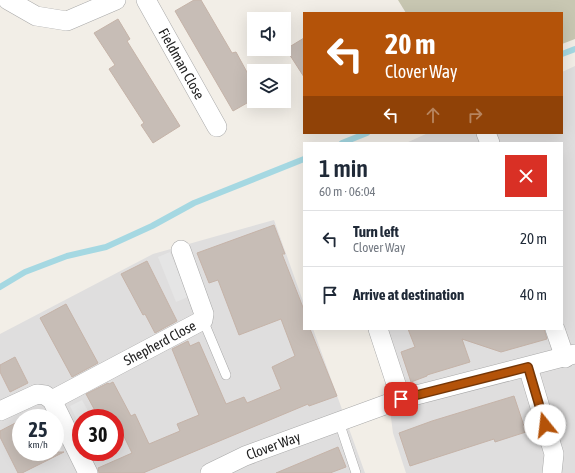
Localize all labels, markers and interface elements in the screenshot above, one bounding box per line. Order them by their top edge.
map controls [247,12,291,108]
button: sound [247,12,291,56]
street label: Fieldman Close [155,26,208,102]
icon: left [319,28,371,80]
text: 20 m [385,28,435,60]
text: Clover Way [385,61,457,82]
button: layers [247,64,291,108]
icon: left [380,104,402,126]
icon: ahead [422,104,444,126]
icon: right [464,104,486,126]
text: 1 min [319,155,368,182]
button: close [505,155,547,197]
text: 60 m · 06:04 [319,184,376,199]
text: Turn left [353,223,399,240]
icon: left [319,228,341,250]
text: 20 m [520,230,547,247]
text: Clover Way [353,240,405,255]
icon: arrive [319,284,341,306]
text: Arrive at destination [353,286,464,303]
text: 40 m [520,286,547,303]
street label: Shepherd Close [121,317,199,369]
pin [384,382,418,416]
icon: arrive [390,388,412,410]
position arrow [524,404,566,446]
speed limit sign: 30 [72,409,124,461]
text: 25 [29,418,47,441]
street label: Clover Way [244,428,303,463]
text: km/h [28,439,48,450]

